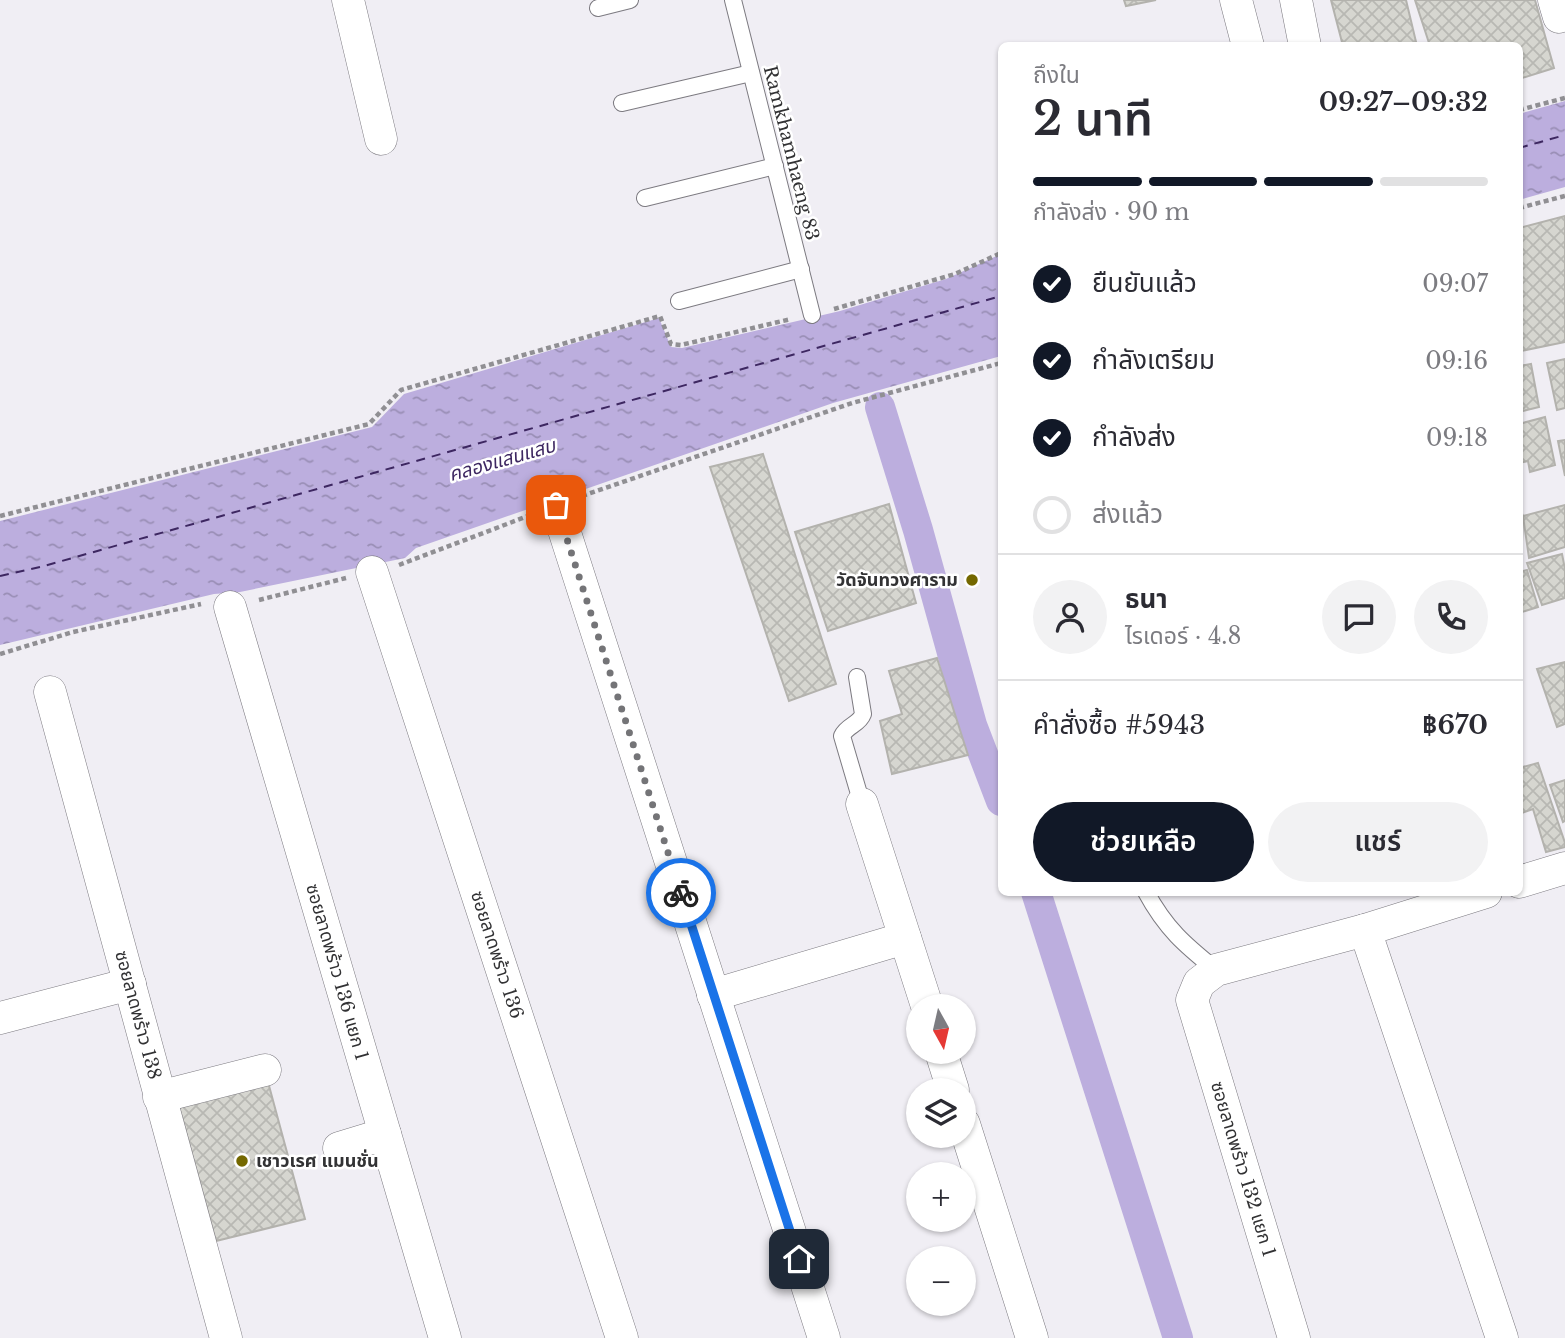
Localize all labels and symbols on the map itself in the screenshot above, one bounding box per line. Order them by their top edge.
street label: Ramkhamhaeng 83 [759,63,823,243]
water label: คลองแสนแสบ [446,433,559,486]
pin [526,475,586,535]
place label: วัดจันทวงศาราม [836,569,958,591]
marker: วัดจันทวงศาราม [964,572,980,588]
courier [646,858,716,928]
street label: ซอยลาดพร้าว 136 แยก 1 [301,881,373,1063]
street label: ซอยลาดพร้าว 136 [466,888,528,1022]
street label: ซอยลาดพร้าว 138 [110,948,166,1082]
north arrow [906,994,976,1064]
street label: ซอยลาดพร้าว 132 แยก 1 [1206,1079,1280,1259]
place label: เชาวเรศ แมนชั่น [256,1149,379,1172]
marker: เชาวเรศ แมนชั่น [234,1153,250,1169]
pin [769,1229,829,1289]

